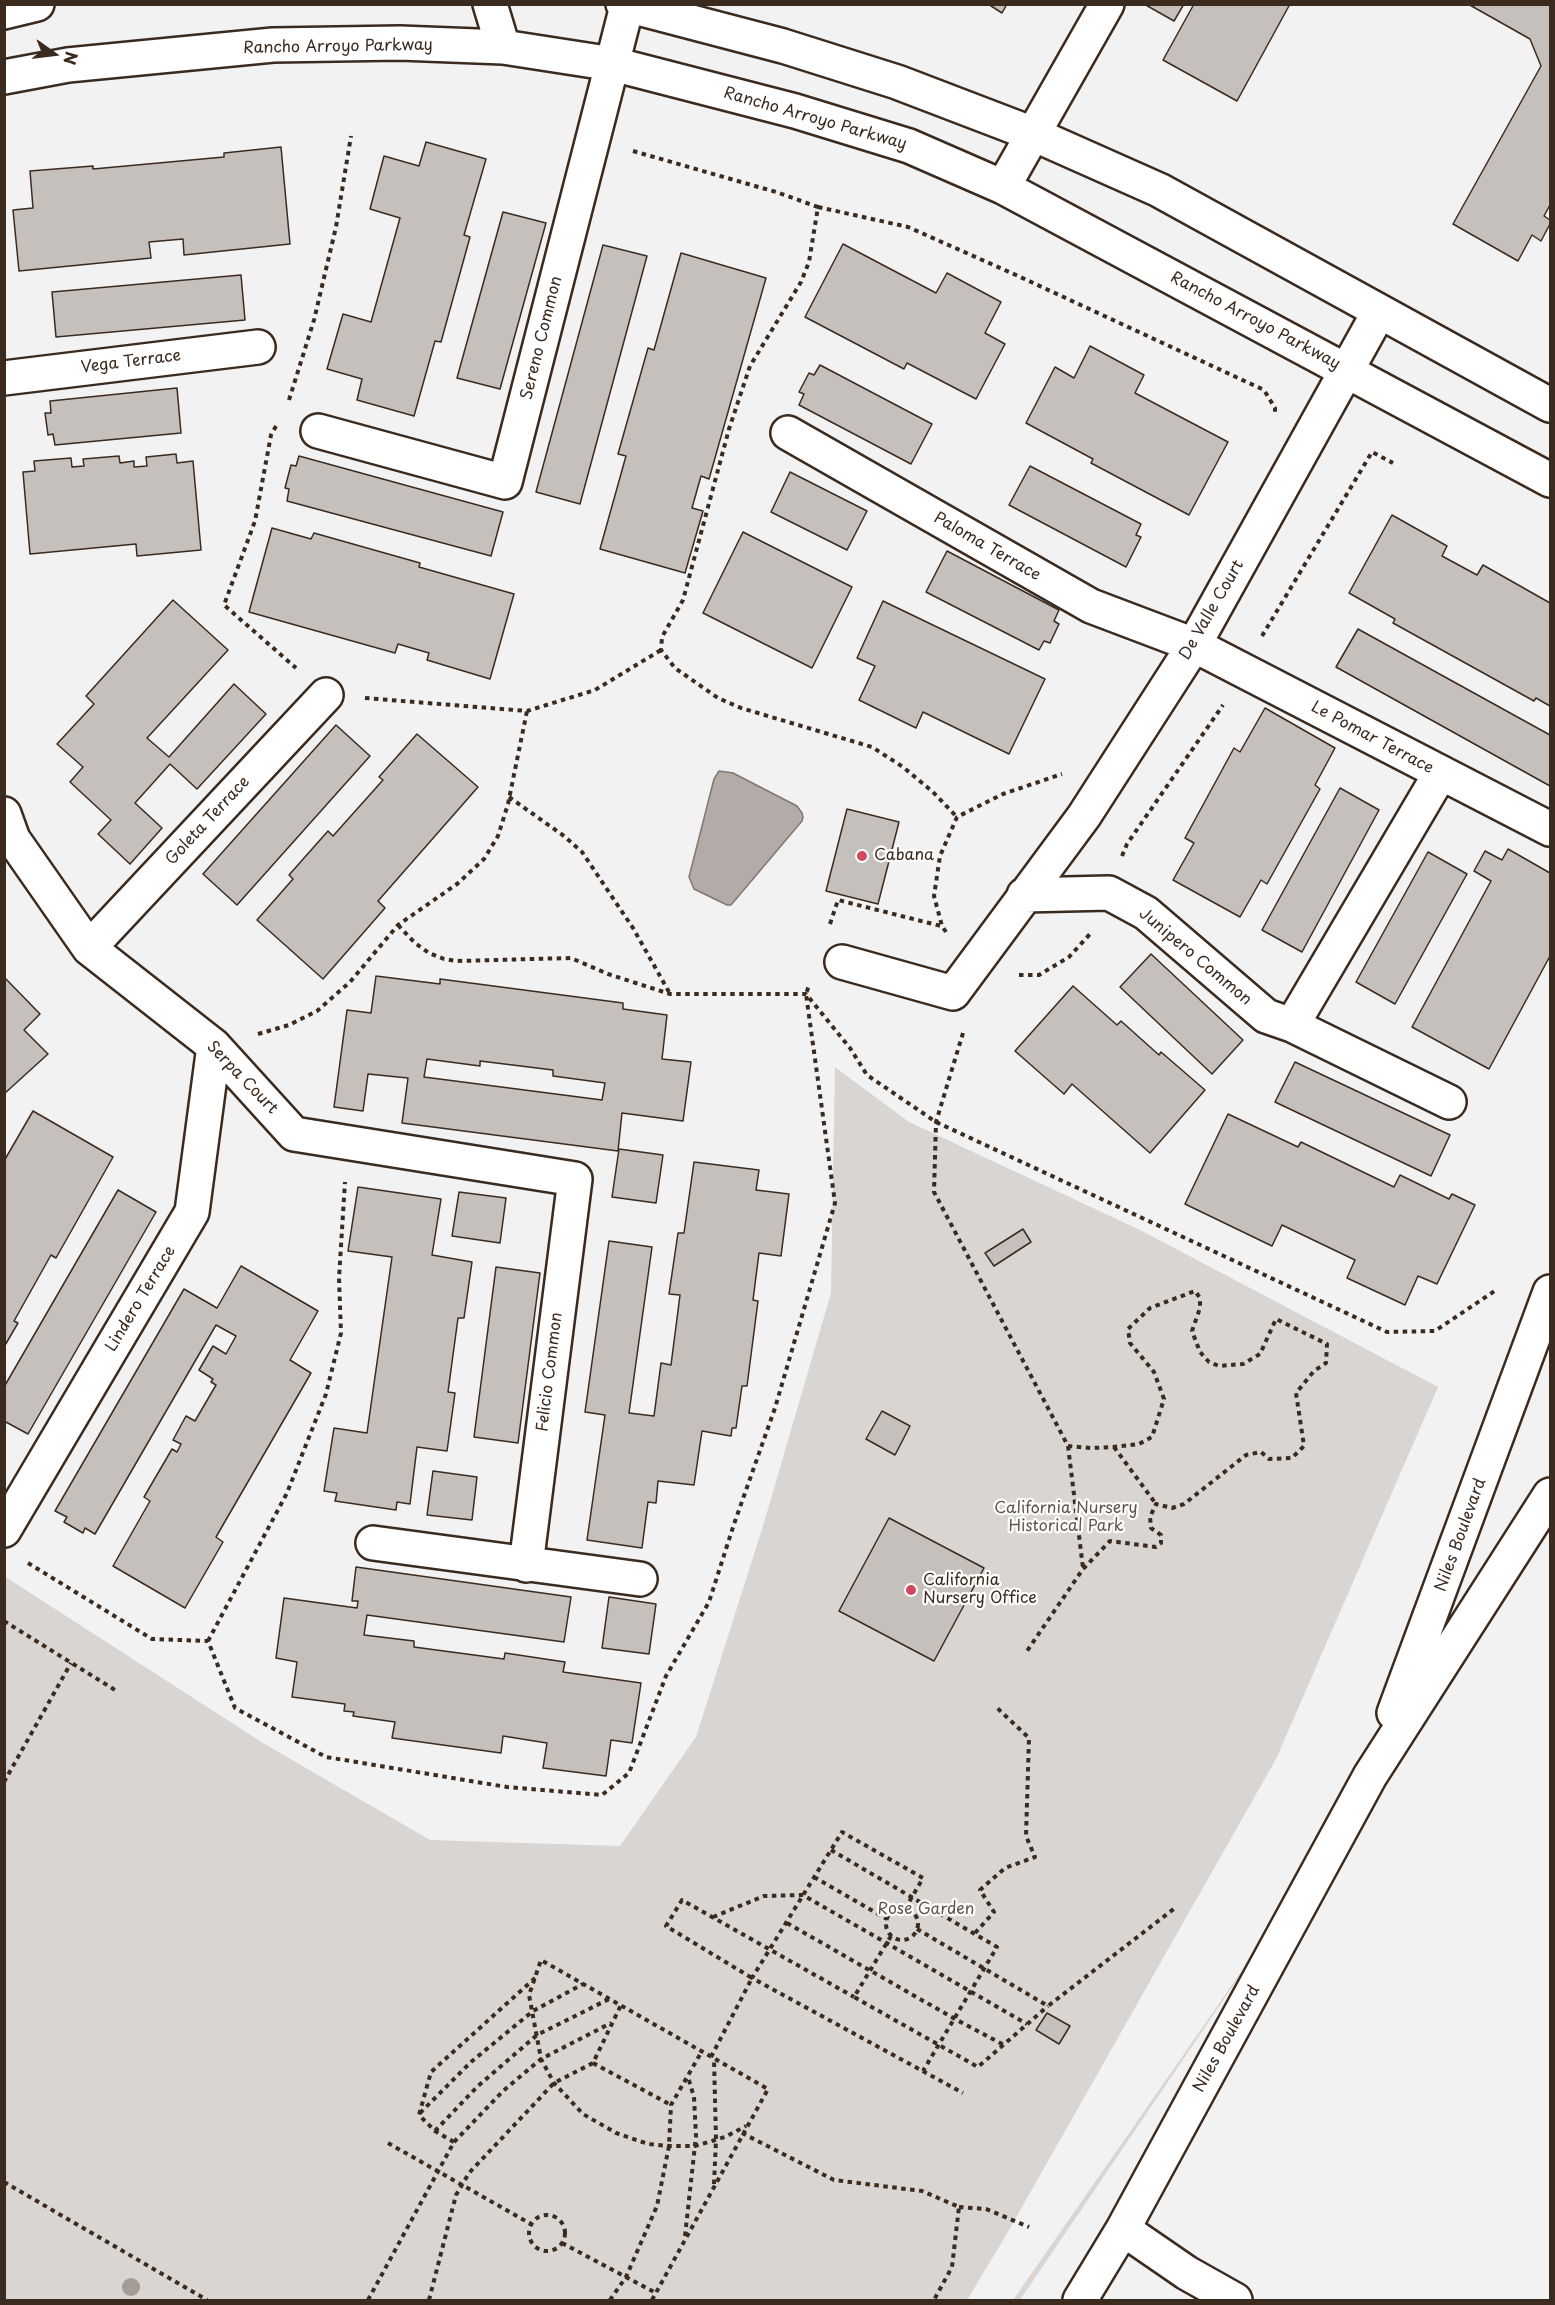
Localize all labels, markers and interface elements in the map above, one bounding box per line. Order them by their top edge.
north arrow [24,24,84,84]
street label: Rancho Arroyo Parkway [243,36,433,58]
text: N [58,49,85,67]
street label: Rancho Arroyo Parkway [721,84,909,154]
street label: Rancho Arroyo Parkway [1167,268,1343,374]
street label: Sereno Common [517,274,567,402]
street label: Vega Terrace [80,346,182,378]
street label: Paloma Terrace [930,509,1044,585]
street label: De Valle Court [1176,557,1248,663]
street label: Le Pomar Terrace [1308,698,1436,778]
street label: Goleta Terrace [162,773,254,869]
place label: Cabana [874,846,934,866]
marker: Cabana [855,849,869,863]
street label: Junipero Common [1135,904,1255,1010]
street label: Serpa Court [203,1038,281,1118]
street label: Lindero Terrace [102,1243,180,1355]
street label: Felicio Common [533,1311,567,1433]
street label: Niles Boulevard [1432,1476,1490,1594]
park label: California Nursery Historical Park [994,1499,1138,1537]
place label: California Nursery Office [923,1571,1037,1609]
marker: California Nursery Office [904,1583,918,1597]
park label: Rose Garden [878,1900,974,1920]
street label: Niles Boulevard [1190,1982,1264,2096]

